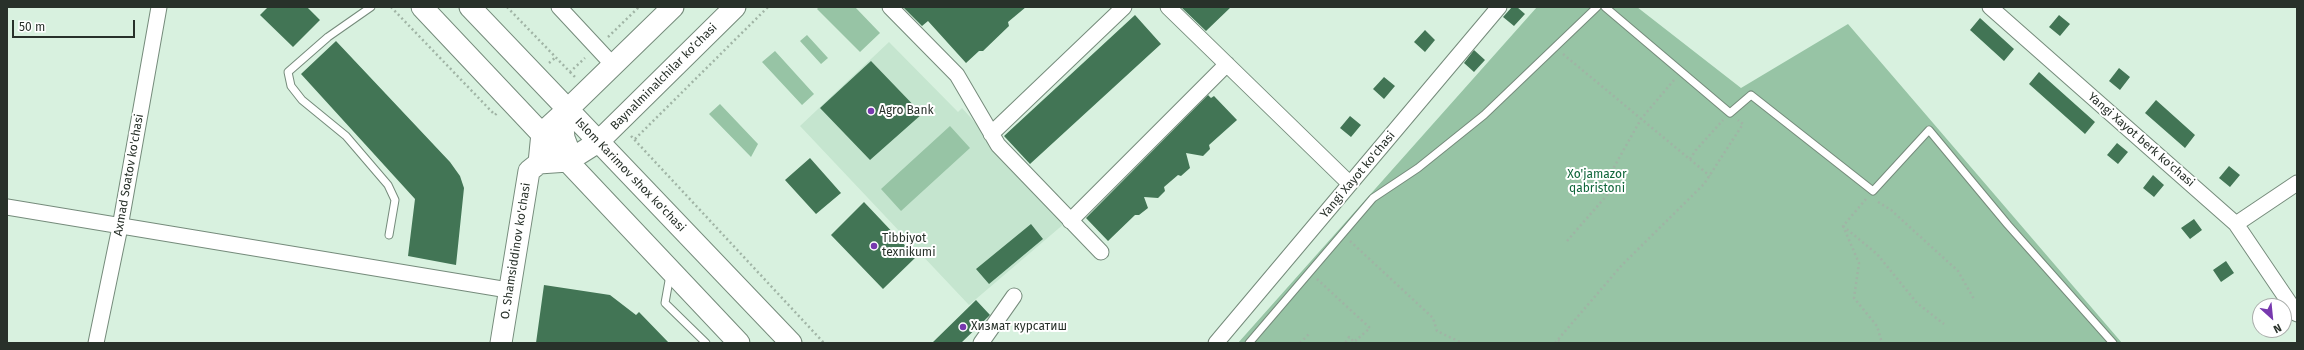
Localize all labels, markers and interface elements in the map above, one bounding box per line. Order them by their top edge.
scale bar [14,12,137,38]
text: 50 m [19,20,45,34]
street label: Baynalminalchilar ko’chasi [608,21,720,133]
street label: Yangi Xayot berk ko'chasi [2085,90,2197,190]
place label: Agro Bank [879,104,934,118]
marker: Agro Bank [866,106,876,116]
street label: Axmad Soatov ko'chasi [111,113,147,237]
street label: Islom Karimov shox ko'chasi [572,115,688,235]
street label: Yangi Xayot ko'chasi [1318,129,1398,221]
park label: Xo'jamazor qabristoni [1567,168,1627,196]
street label: O. Shamsiddinov ko'chasi [498,182,534,320]
place label: Tibbiyot texnikumi [882,232,936,260]
marker: Tibbiyot texnikumi [869,241,879,251]
north arrow [2252,298,2292,338]
place label: Хизмат курсатиш [971,320,1067,334]
text: N [2271,321,2283,336]
marker: Хизмат курсатиш [958,322,968,332]

